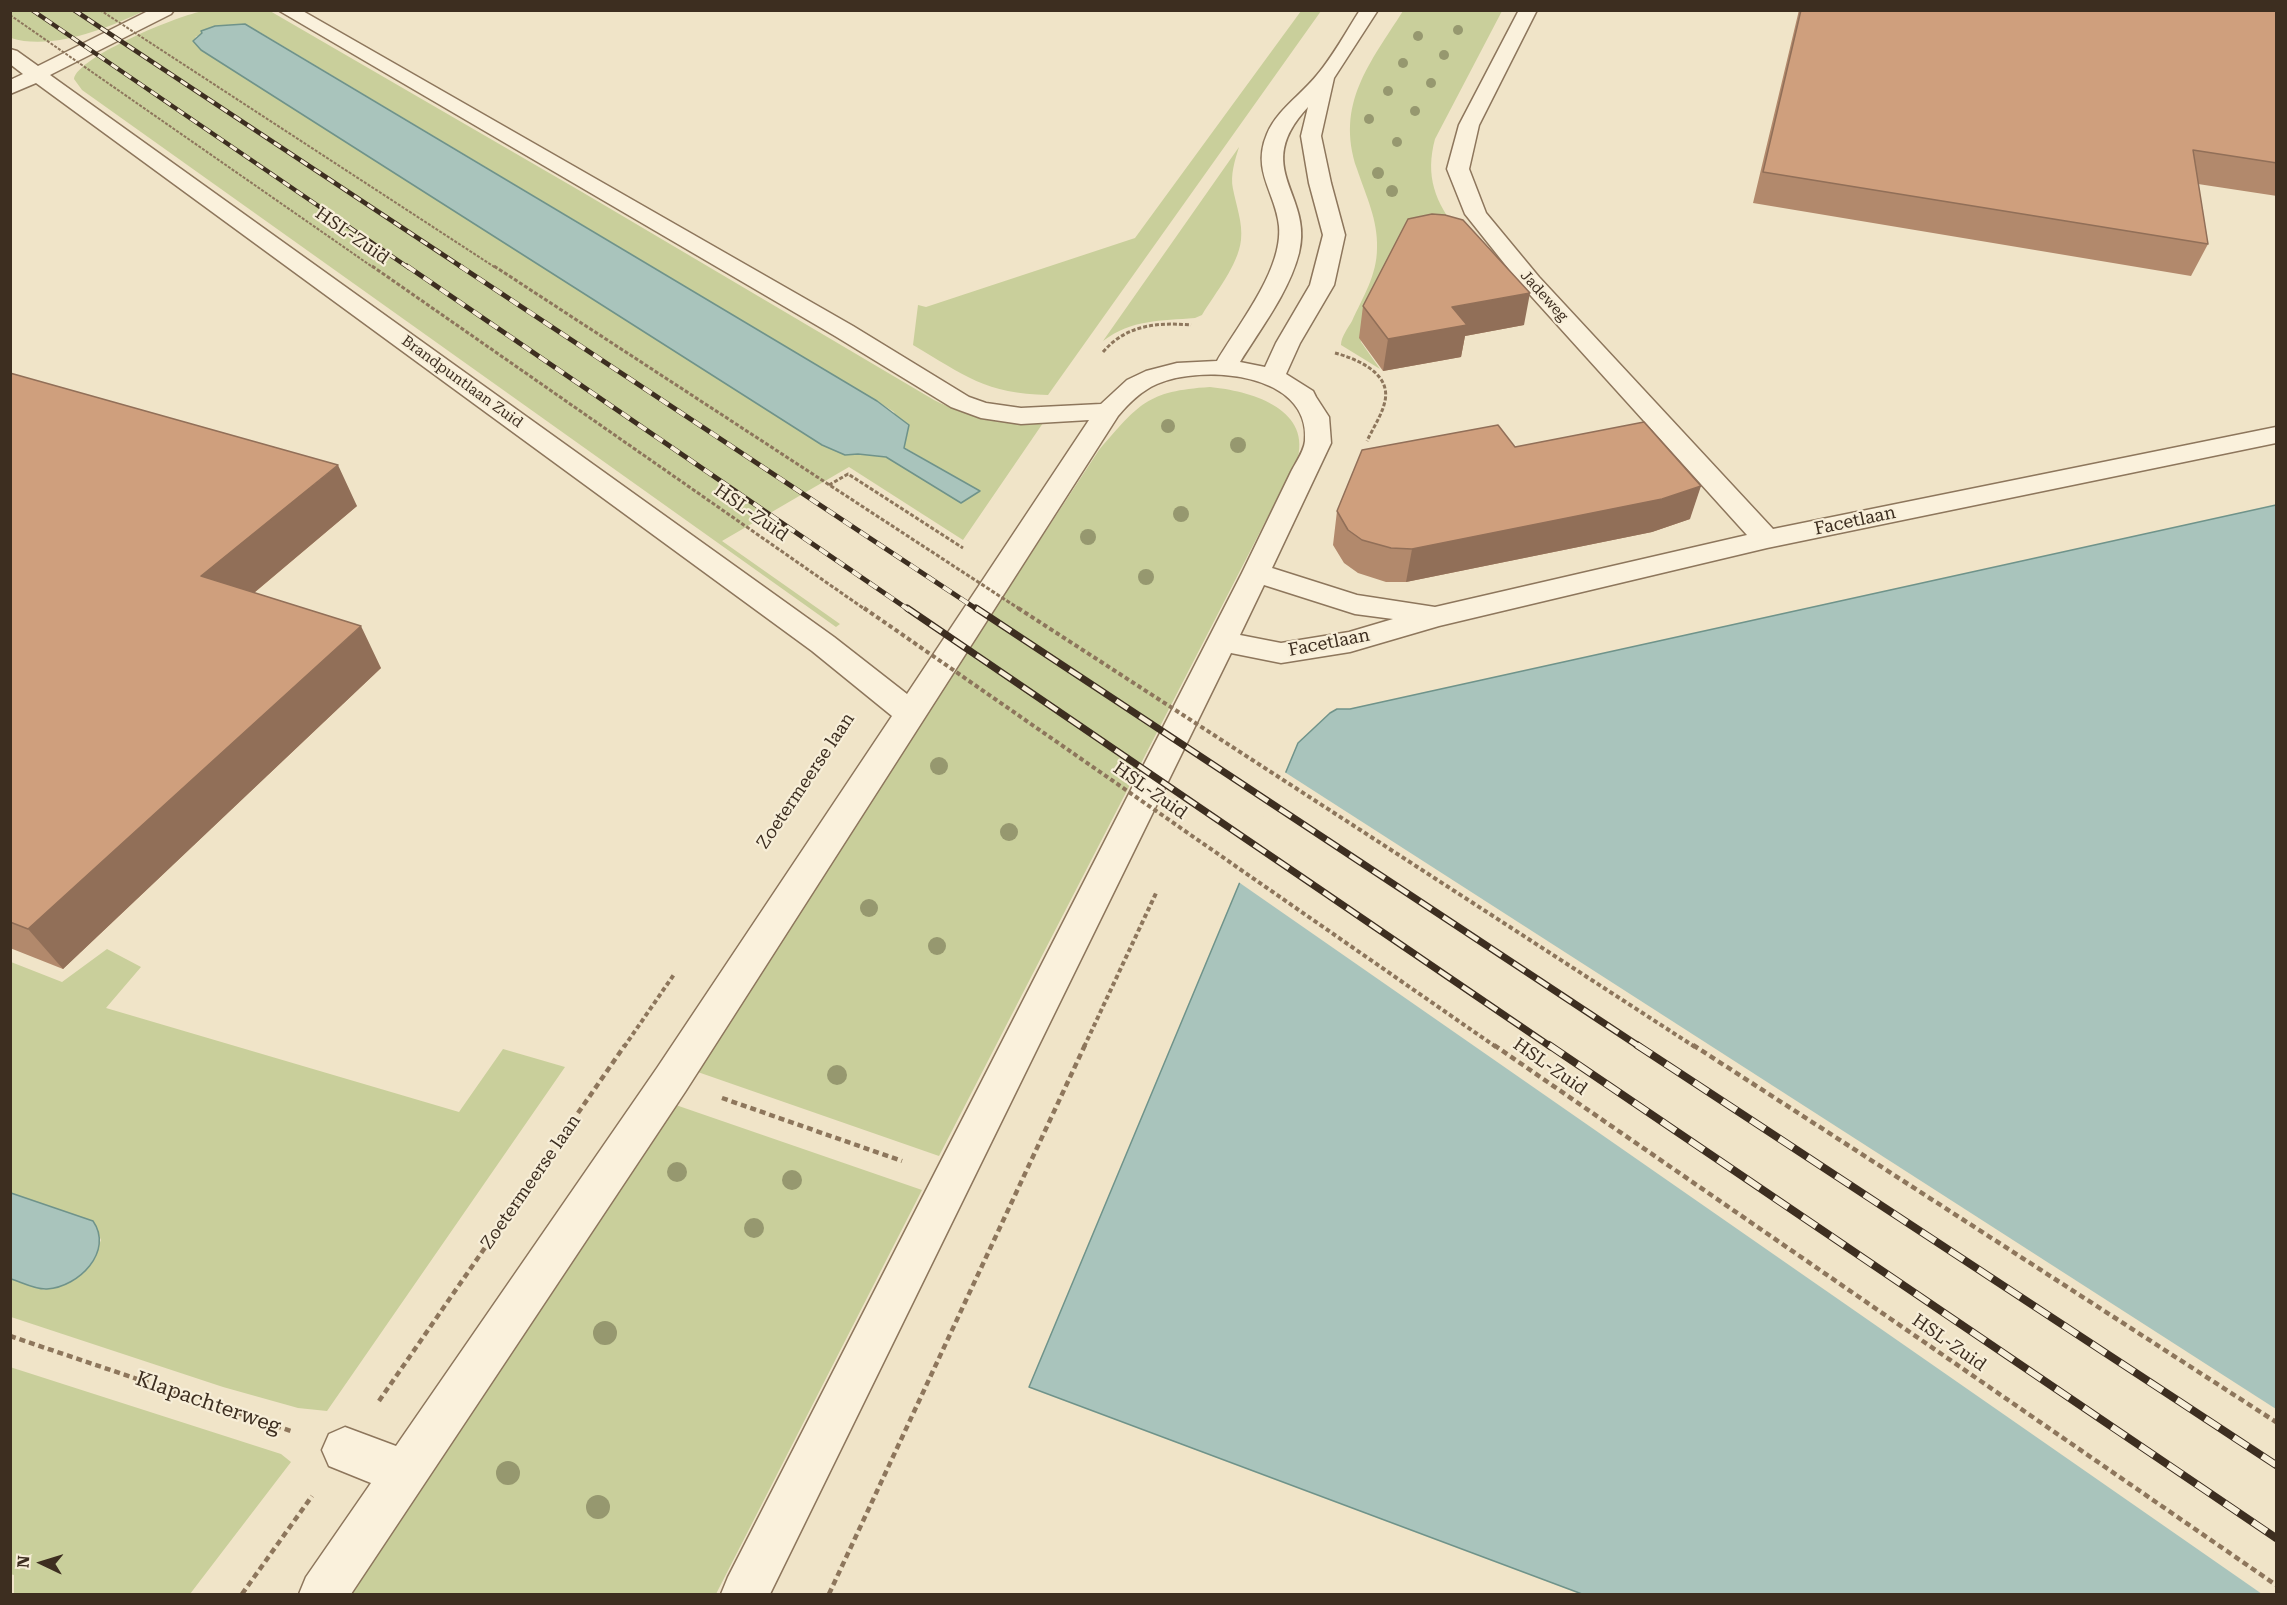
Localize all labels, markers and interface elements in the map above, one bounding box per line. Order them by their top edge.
street label: HSL-Zuid [311,203,393,269]
street label: Jadeweg [1516,267,1572,325]
street label: Brandpuntlaan Zuid [398,332,526,432]
street label: HSL-Zuid [710,480,792,546]
street label: Facetlaan [1812,502,1898,540]
street label: Facetlaan [1286,625,1372,661]
street label: Zoetermeerse laan [753,709,859,853]
street label: HSL-Zuid [1109,758,1191,824]
street label: HSL-Zuid [1509,1034,1591,1100]
street label: Zoetermeerse laan [476,1111,586,1253]
street label: HSL-Zuid [1908,1310,1990,1376]
street label: Klapachterweg [132,1366,284,1440]
north arrow [12,1533,72,1593]
text: N [14,1555,33,1569]

